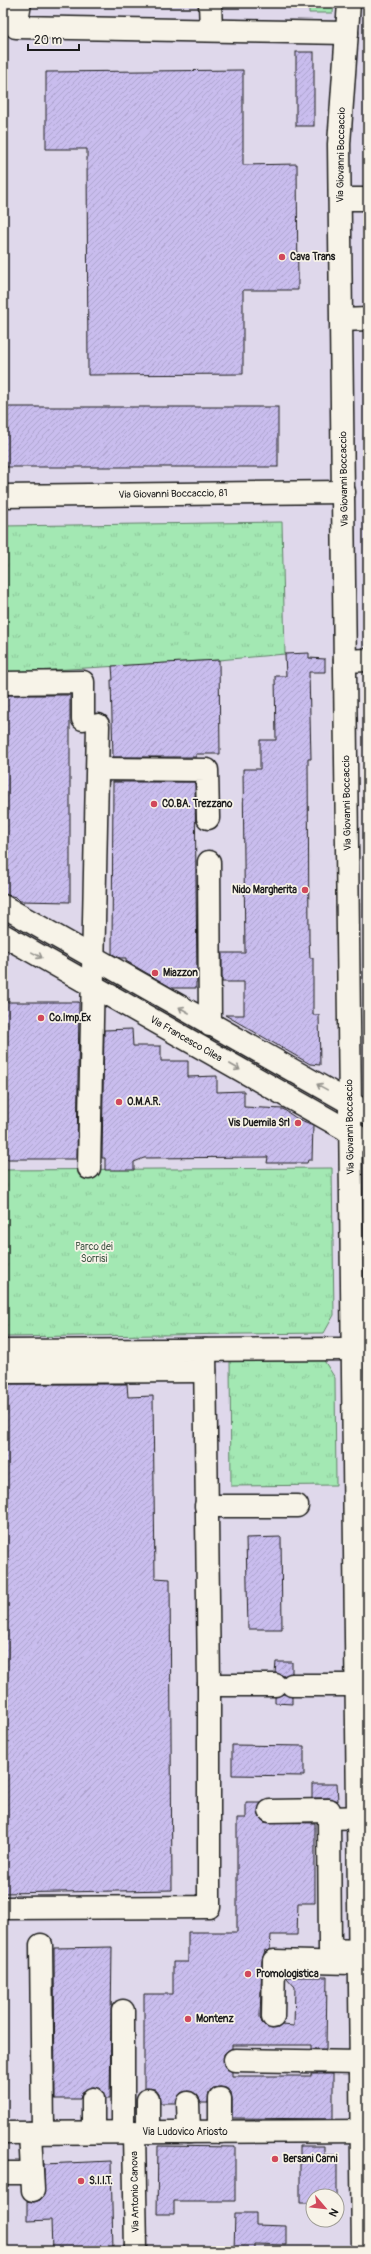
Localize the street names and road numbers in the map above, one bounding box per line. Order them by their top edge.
street label: Via Giovanni Boccaccio [334,106,348,203]
street label: Via Giovanni Boccaccio [337,430,351,527]
street label: Via Giovanni Boccaccio, 81 [118,487,228,501]
street label: Via Giovanni Boccaccio [340,754,354,851]
street label: Via Francesco Cilea [148,1014,224,1065]
street label: Via Giovanni Boccaccio [343,1078,357,1175]
street label: Via Ludovico Ariosto [142,2126,228,2138]
street label: Via Antonio Canova [128,2151,142,2233]

